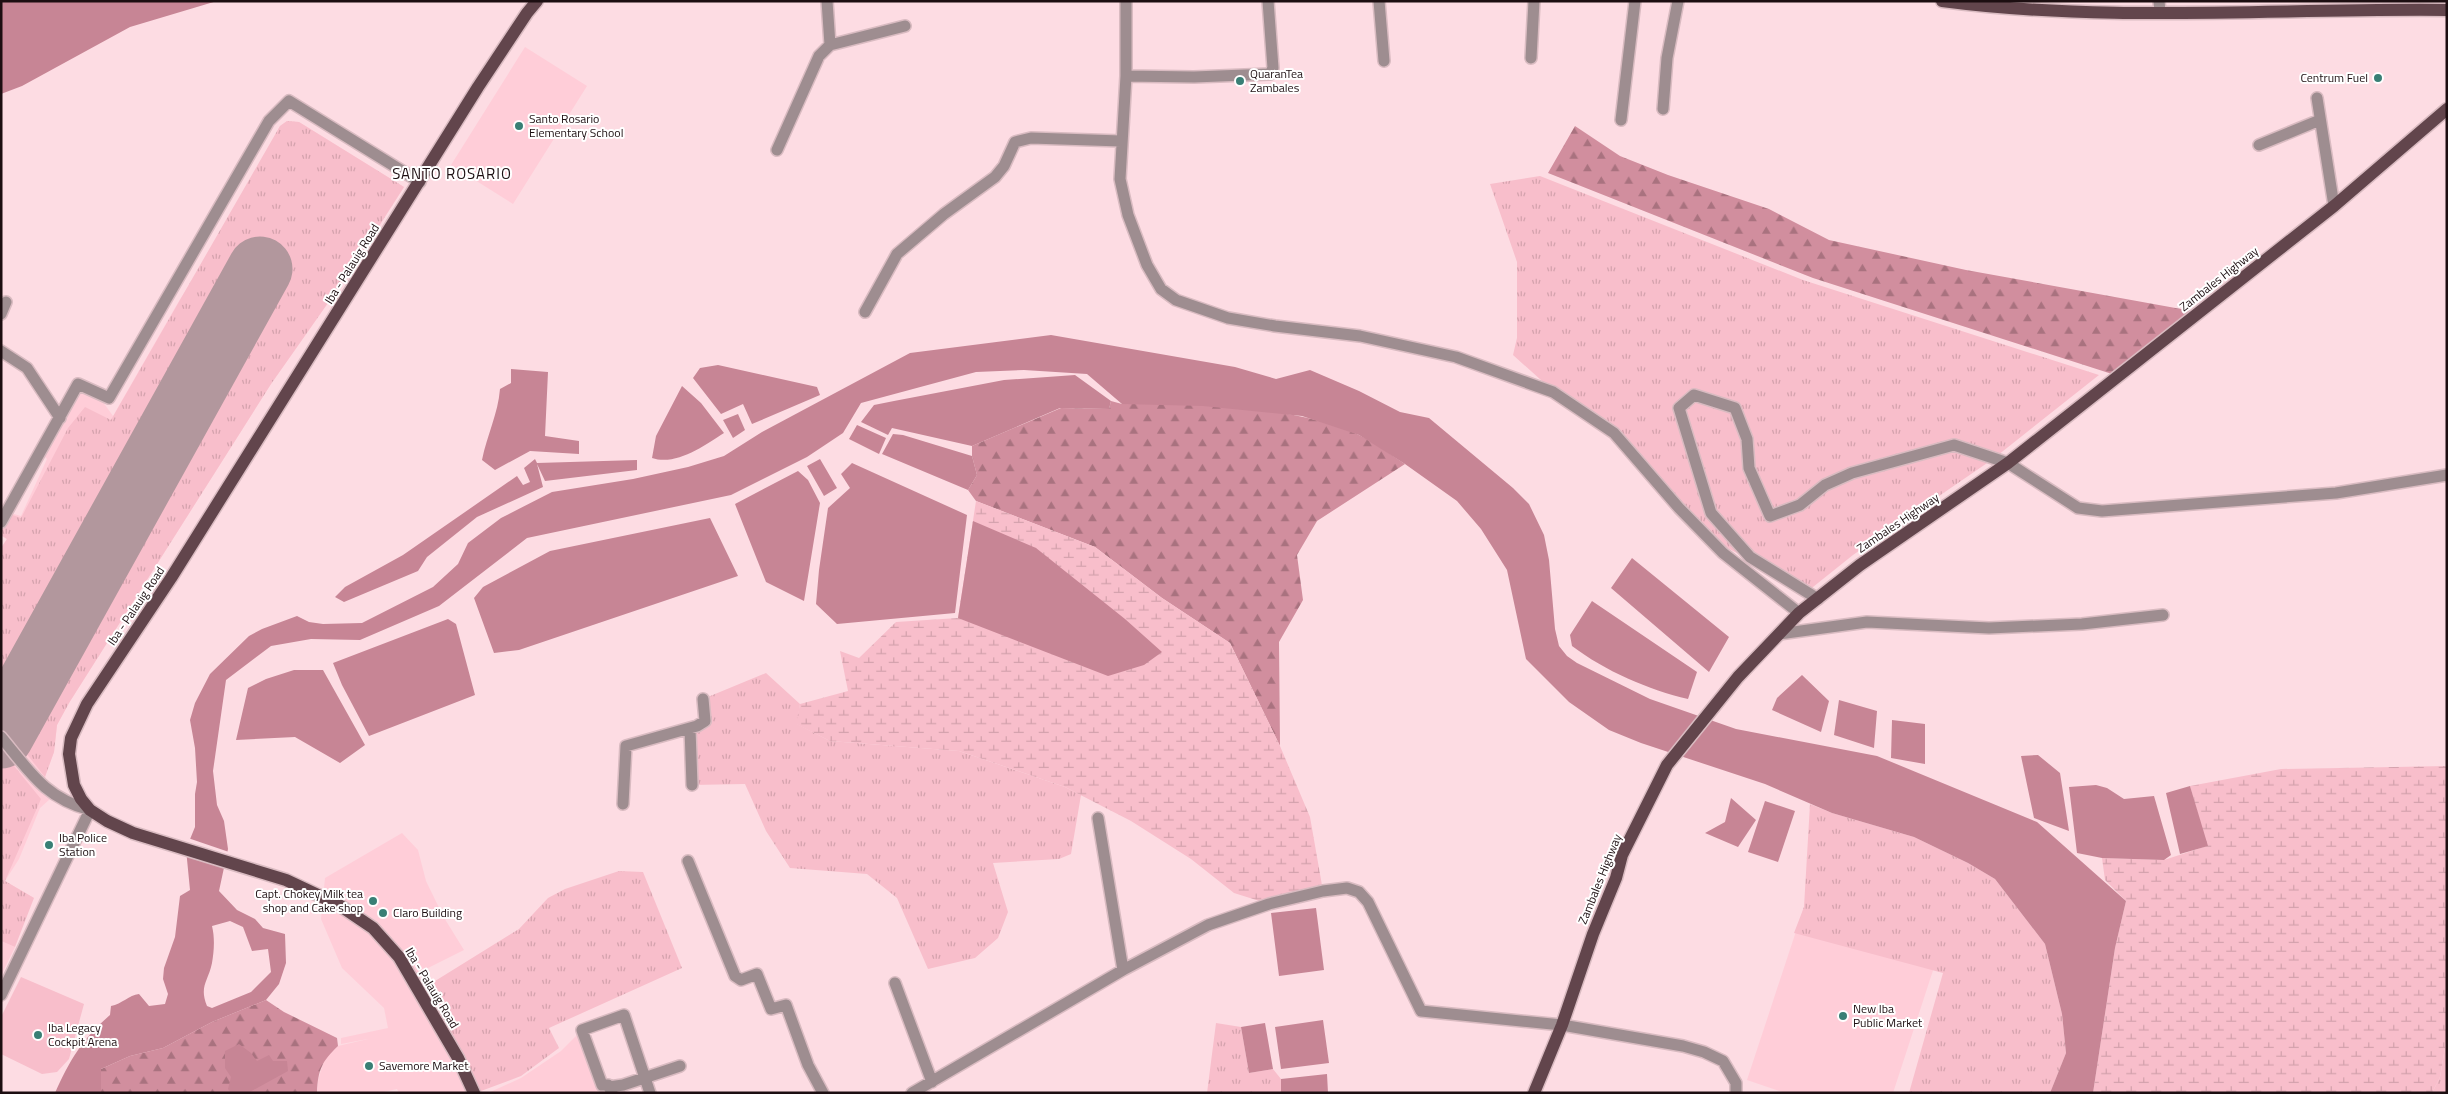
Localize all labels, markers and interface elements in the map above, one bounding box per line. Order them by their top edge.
place label: QuaranTea Zambales [1250,64,1303,97]
place label: Centrum Fuel [2300,68,2368,87]
marker: Centrum Fuel [2372,72,2384,84]
marker: QuaranTea Zambales [1234,75,1246,87]
place label: Santo Rosario Elementary School [529,109,623,142]
marker: Santo Rosario Elementary School [513,120,525,132]
district label: SANTO ROSARIO [392,162,512,185]
street label: Iba - Palauig Road [319,220,384,308]
street label: Zambales Highway [2175,241,2263,316]
street label: Zambales Highway [1853,488,1943,557]
street label: Iba - Palauig Road [102,562,169,649]
place label: Iba Police Station [59,828,107,861]
street label: Zambales Highway [1573,831,1626,927]
marker: Iba Police Station [43,839,55,851]
place label: Capt. Chokey Milk tea shop and Cake shop [255,884,363,917]
marker: Capt. Chokey Milk tea shop and Cake shop [367,895,379,907]
place label: Claro Building [393,903,462,922]
marker: Claro Building [377,907,389,919]
street label: Iba - Palauig Road [401,944,464,1032]
place label: New Iba Public Market [1853,999,1923,1032]
marker: New Iba Public Market [1837,1010,1849,1022]
place label: Iba Legacy Cockpit Arena [48,1018,117,1051]
marker: Iba Legacy Cockpit Arena [32,1029,44,1041]
place label: Savemore Market [379,1056,469,1075]
marker: Savemore Market [363,1060,375,1072]

